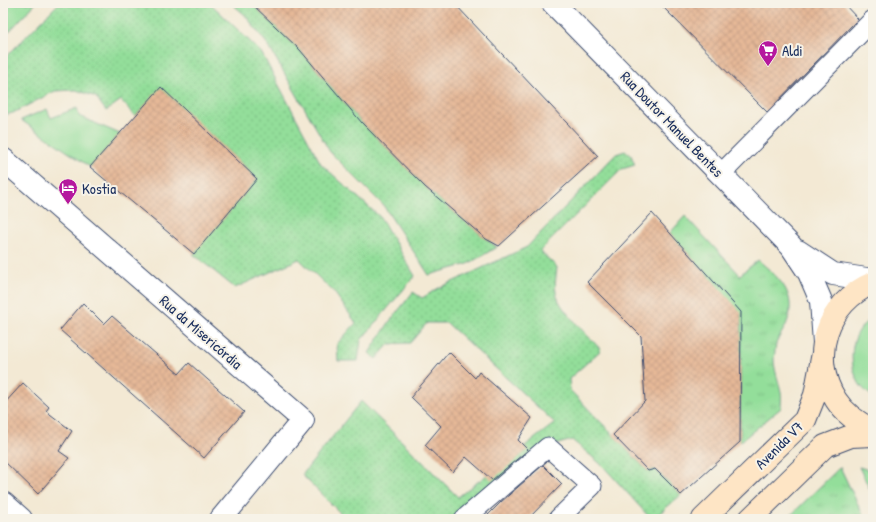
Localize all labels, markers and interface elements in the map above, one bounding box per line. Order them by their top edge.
supermarket icon: Aldi [757,39,779,67]
place label: Aldi [782,40,803,61]
street label: Rua Doutor Manuel Bentes [616,66,728,182]
hotel icon: Kostia [57,177,79,205]
place label: Kostia [82,178,116,199]
street label: Rua da Misericórdia [155,290,247,374]
street label: Avenida V7 [750,416,808,474]

